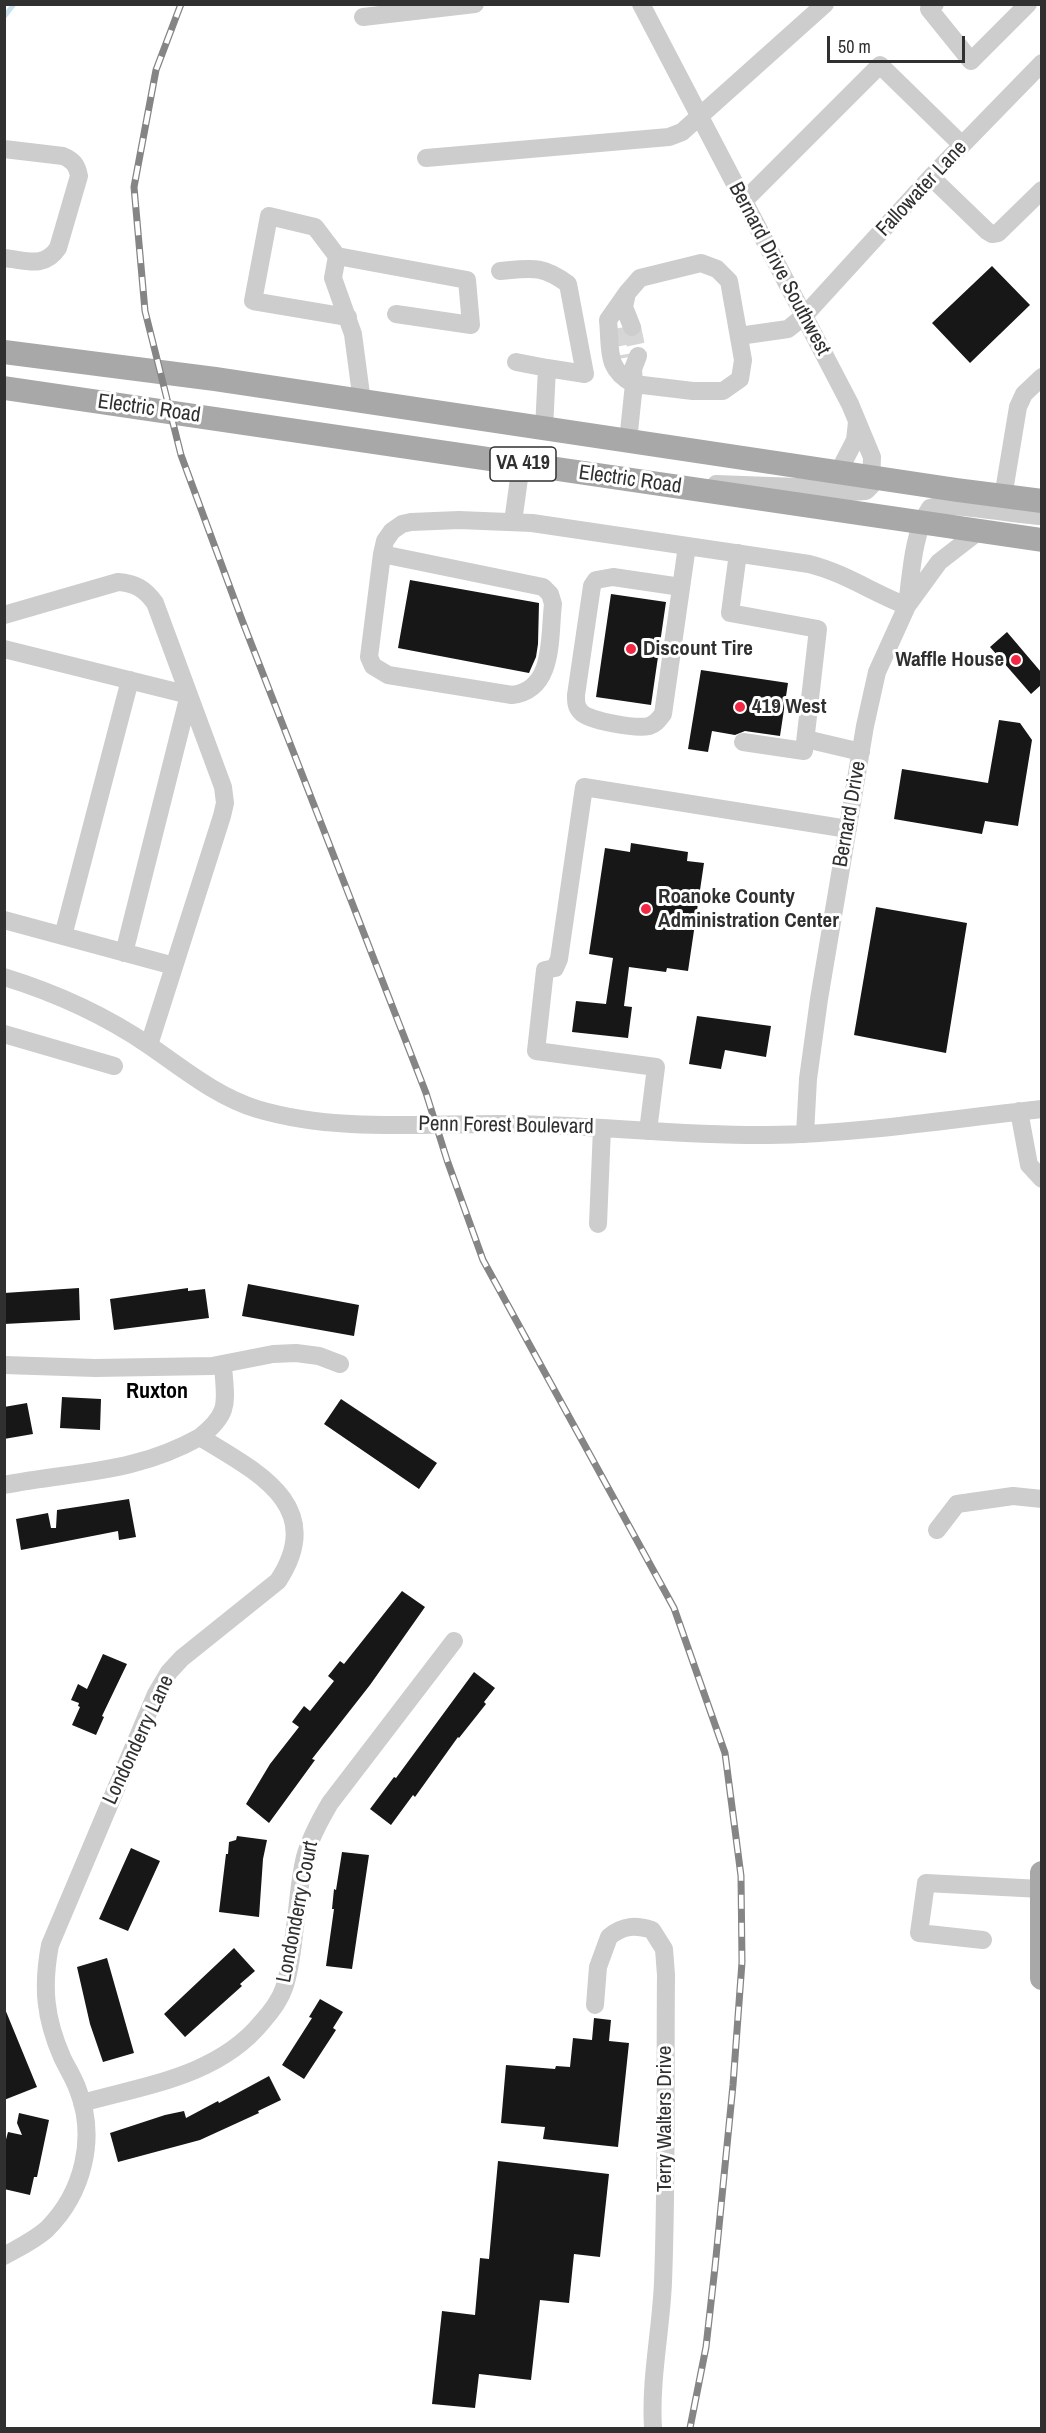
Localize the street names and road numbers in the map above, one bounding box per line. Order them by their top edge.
street label: Fallowater Lane [871,136,973,242]
street label: Bernard Drive Southwest [723,178,835,360]
street label: Electric Road [96,389,202,429]
road number: VA 419 [490,447,556,481]
street label: Electric Road [577,460,683,500]
street label: Bernard Drive [828,759,872,869]
street label: Penn Forest Boulevard [418,1112,594,1140]
street label: Londonderry Lane [98,1671,180,1809]
street label: Londonderry Court [272,1839,324,1985]
street label: Terry Walters Drive [652,2046,678,2192]

